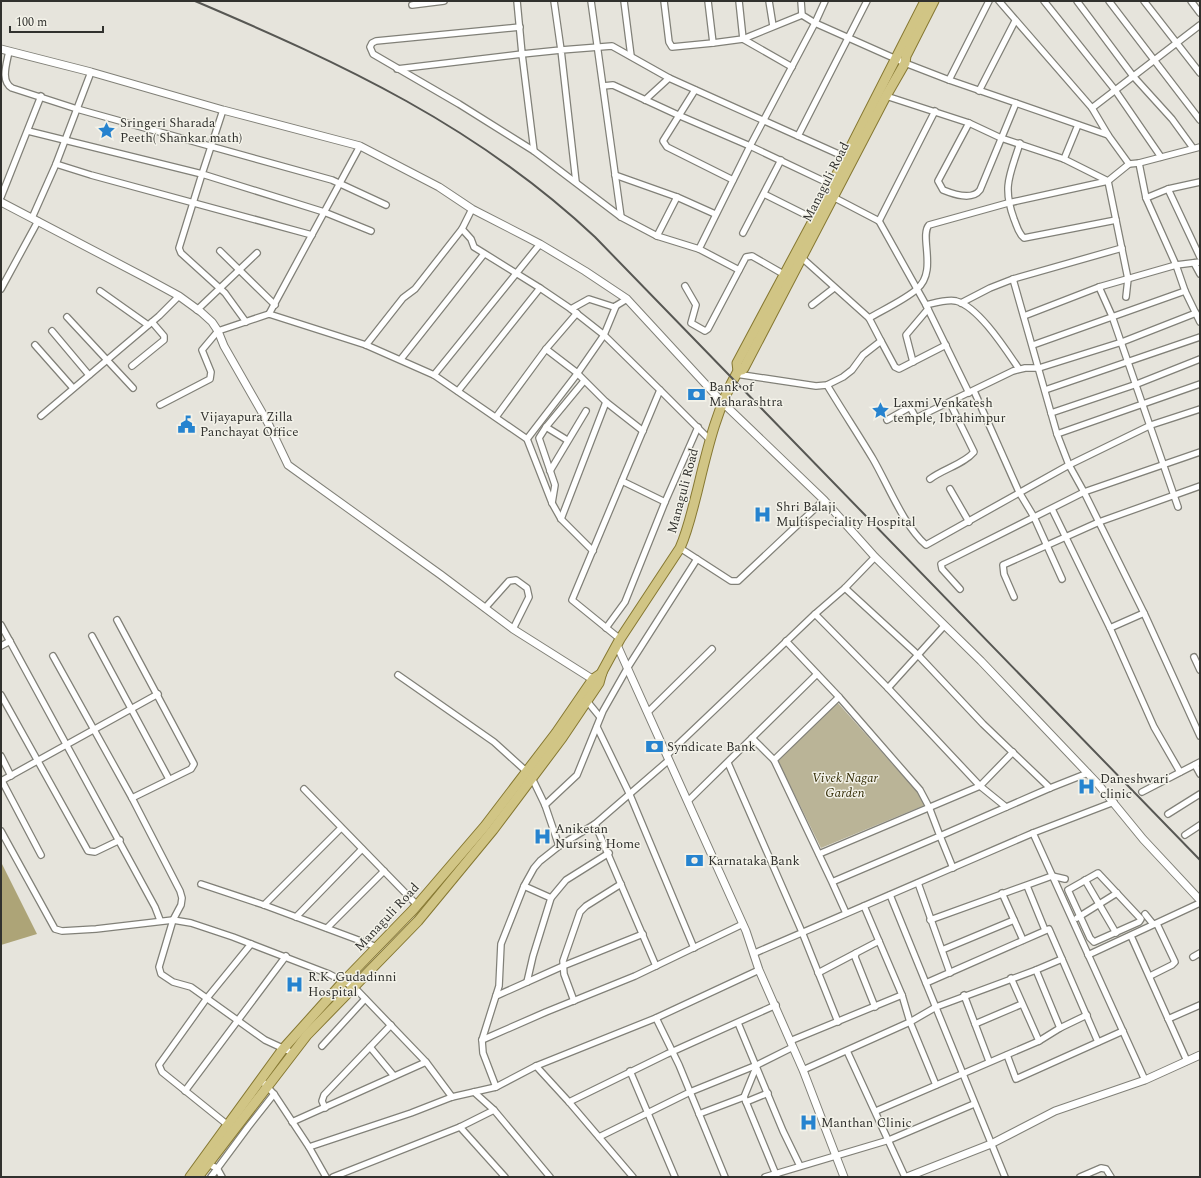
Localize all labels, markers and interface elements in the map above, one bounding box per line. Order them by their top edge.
scale bar [10,8,103,34]
text: 100 m [16,13,47,32]
place label: Sringeri Sharada Peeth( Shankar math) [120,113,242,148]
place icon: Sringeri Sharada Peeth( Shankar math) [97,120,117,140]
street label: Managuli Road [797,138,855,226]
place label: Bank of Maharashtra [709,377,783,412]
bank icon: Bank of Maharashtra [686,384,706,404]
place label: Laxmi Venkatesh temple, Ibrahimpur [893,393,1006,428]
place icon: Laxmi Venkatesh temple, Ibrahimpur [870,400,890,420]
place label: Vijayapura Zilla Panchayat Office [200,407,299,442]
public building icon: Vijayapura Zilla Panchayat Office [177,414,197,434]
street label: Managuli Road [662,446,704,536]
place label: Shri Balaji Multispeciality Hospital [776,497,916,532]
hospital icon: Shri Balaji Multispeciality Hospital [753,504,773,524]
bank icon: Syndicate Bank [644,737,664,757]
place label: Syndicate Bank [667,737,756,757]
park label: Vivek Nagar Garden [812,768,878,803]
place label: Daneshwari clinic [1100,769,1169,804]
hospital icon: Daneshwari clinic [1077,776,1097,796]
place label: Aniketan Nursing Home [555,819,640,854]
hospital icon: Aniketan Nursing Home [532,826,552,846]
bank icon: Karnataka Bank [685,851,705,871]
place label: Karnataka Bank [708,851,800,871]
street label: Managuli Road [350,878,424,956]
place label: R.K .Gudadinni Hospital [308,967,397,1002]
hospital icon: R.K .Gudadinni Hospital [285,974,305,994]
hospital icon: Manthan Clinic [798,1113,818,1133]
place label: Manthan Clinic [821,1113,912,1133]

